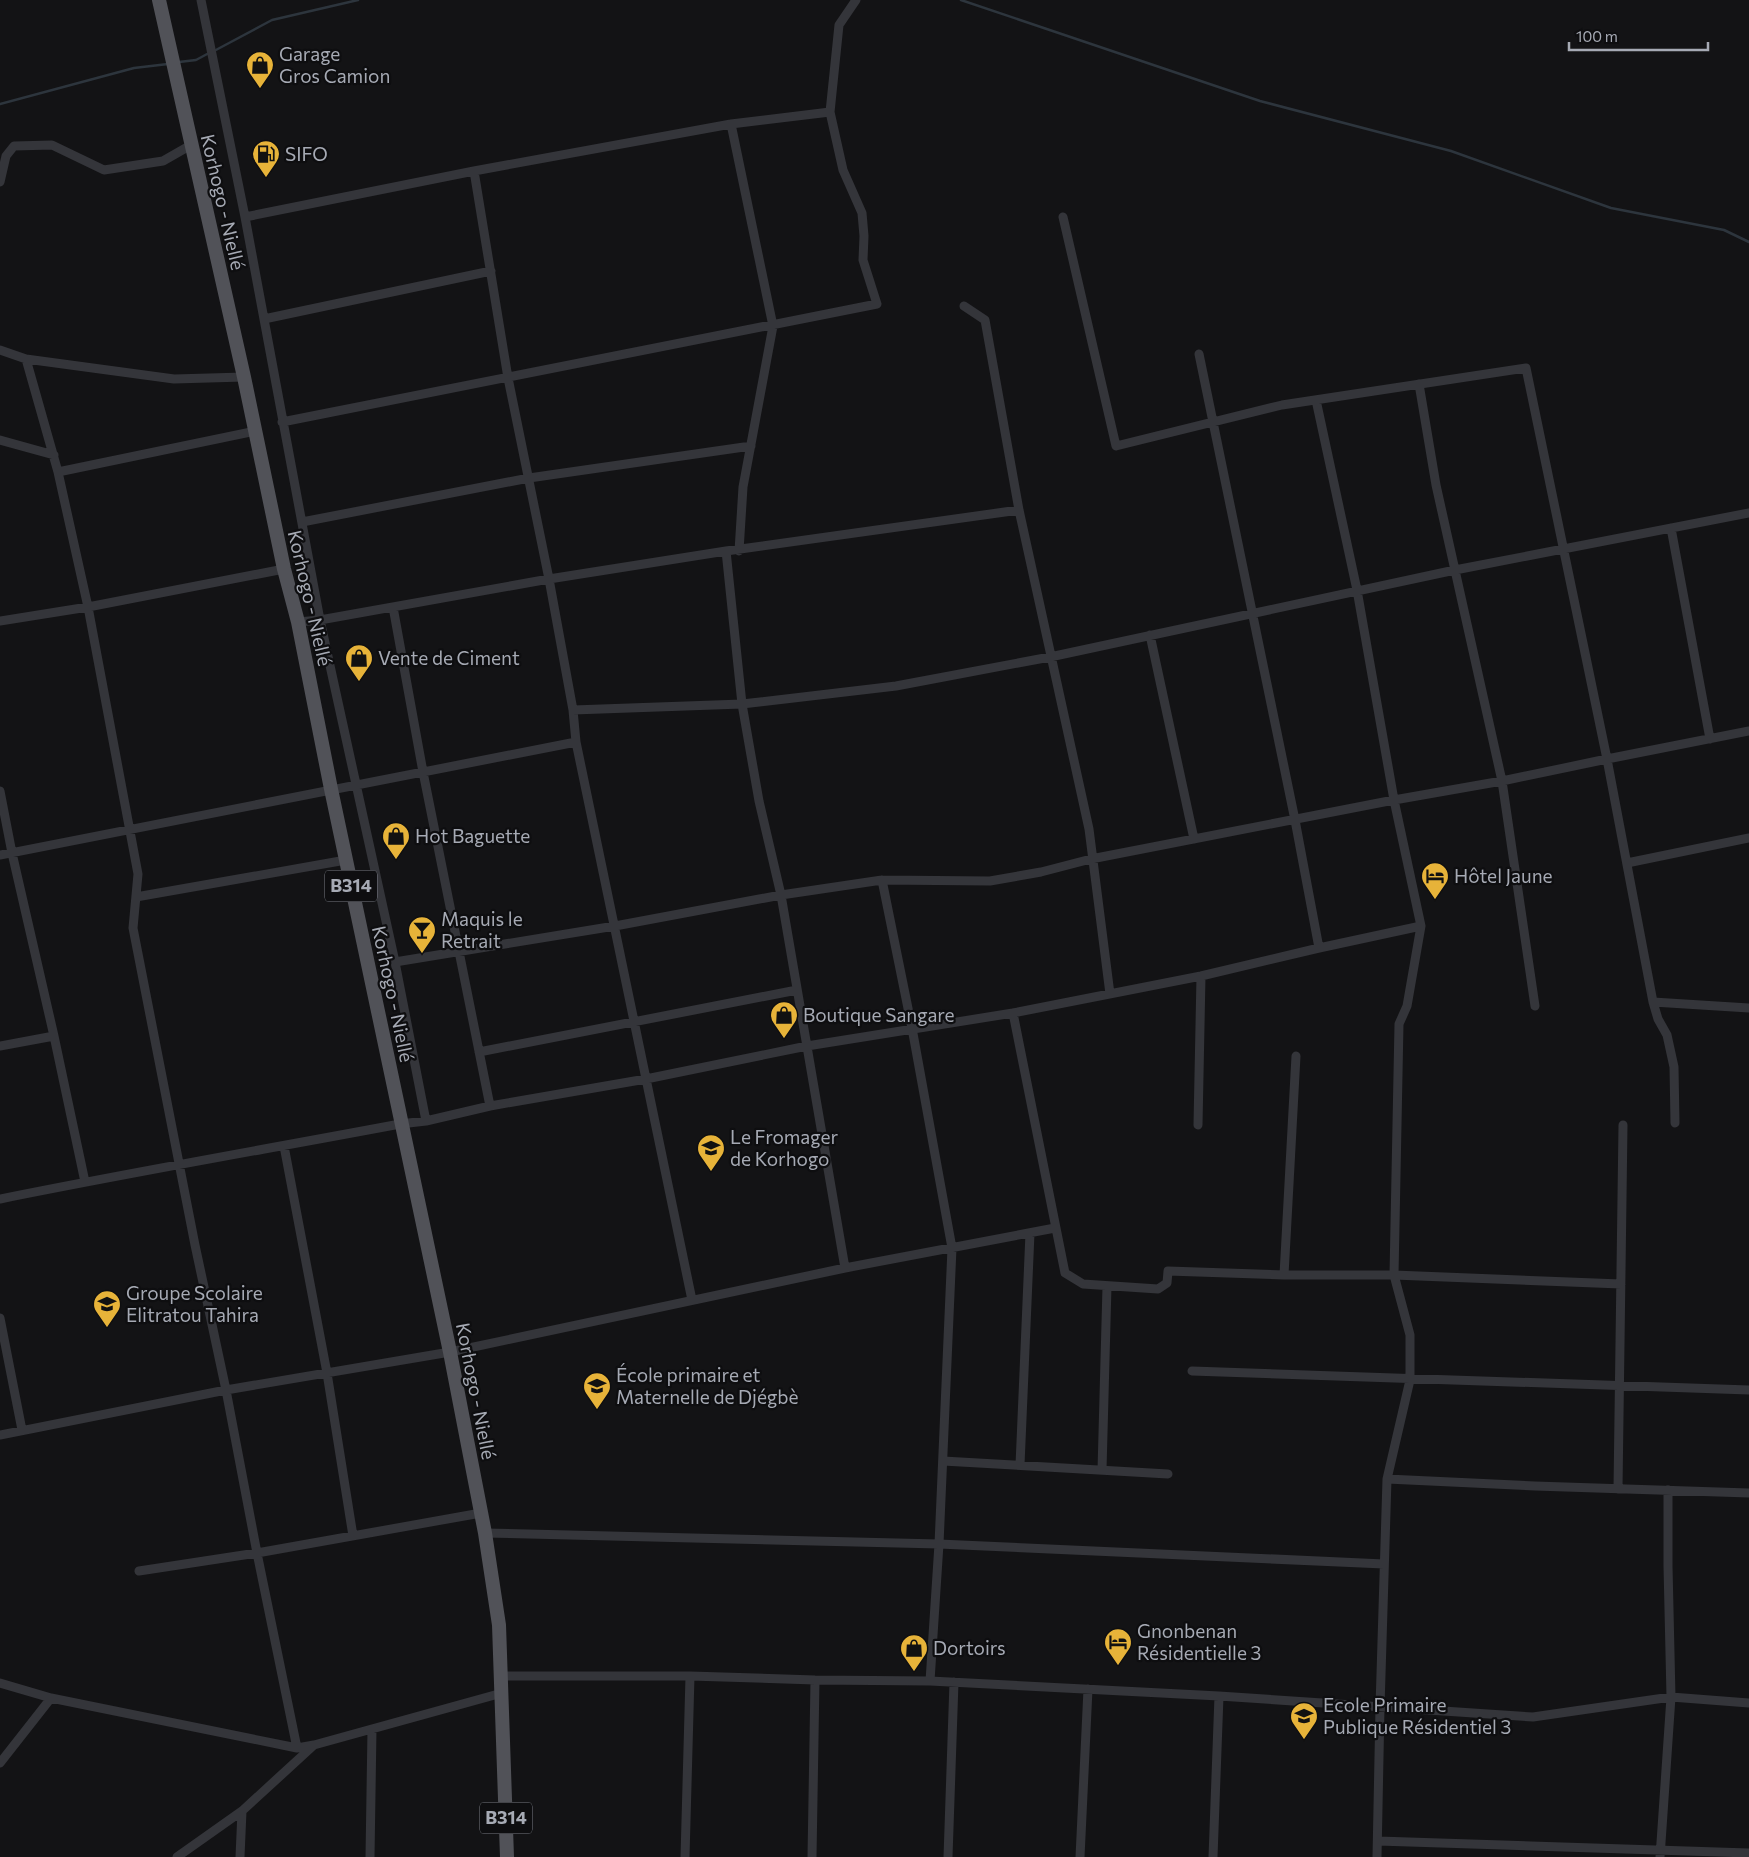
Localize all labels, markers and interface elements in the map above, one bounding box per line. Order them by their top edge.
scale bar [1569,20,1708,52]
text: 100 m [1576,27,1618,45]
place label: Garage Gros Camion [279,42,390,87]
shop icon: Garage Gros Camion [245,50,275,89]
street label: Korhogo - Niellé [197,132,250,272]
fuel station icon: SIFO [251,139,281,178]
place label: SIFO [285,142,328,165]
street label: Korhogo - Niellé [284,528,337,668]
shop icon: Vente de Ciment [344,643,374,682]
place label: Vente de Ciment [378,646,520,669]
shop icon: Hot Baguette [381,821,411,860]
place label: Hot Baguette [415,824,530,847]
hotel icon: Hôtel Jaune [1420,861,1450,900]
place label: Hôtel Jaune [1454,864,1553,887]
road number: B314 [325,870,377,901]
place label: Maquis le Retrait [441,907,523,952]
bar icon: Maquis le Retrait [407,915,437,954]
street label: Korhogo - Niellé [368,924,419,1064]
shop icon: Boutique Sangare [769,1000,799,1039]
place label: Boutique Sangare [803,1003,955,1026]
place label: Le Fromager de Korhogo [730,1125,838,1170]
school or university icon: Le Fromager de Korhogo [696,1133,726,1172]
place label: Groupe Scolaire Elitratou Tahira [126,1281,263,1326]
school or university icon: Groupe Scolaire Elitratou Tahira [92,1289,122,1328]
street label: Korhogo - Niellé [452,1321,501,1461]
place label: École primaire et Maternelle de Djégbè [616,1363,798,1408]
school or university icon: École primaire et Maternelle de Djégbè [582,1371,612,1410]
place label: Gnonbenan Résidentielle 3 [1137,1619,1261,1664]
hotel icon: Gnonbenan Résidentielle 3 [1103,1627,1133,1666]
shop icon: Dortoirs [899,1633,929,1672]
place label: Dortoirs [933,1636,1006,1659]
place label: Ecole Primaire Publique Résidentiel 3 [1323,1693,1511,1738]
school or university icon: Ecole Primaire Publique Résidentiel 3 [1289,1701,1319,1740]
road number: B314 [480,1802,532,1834]

